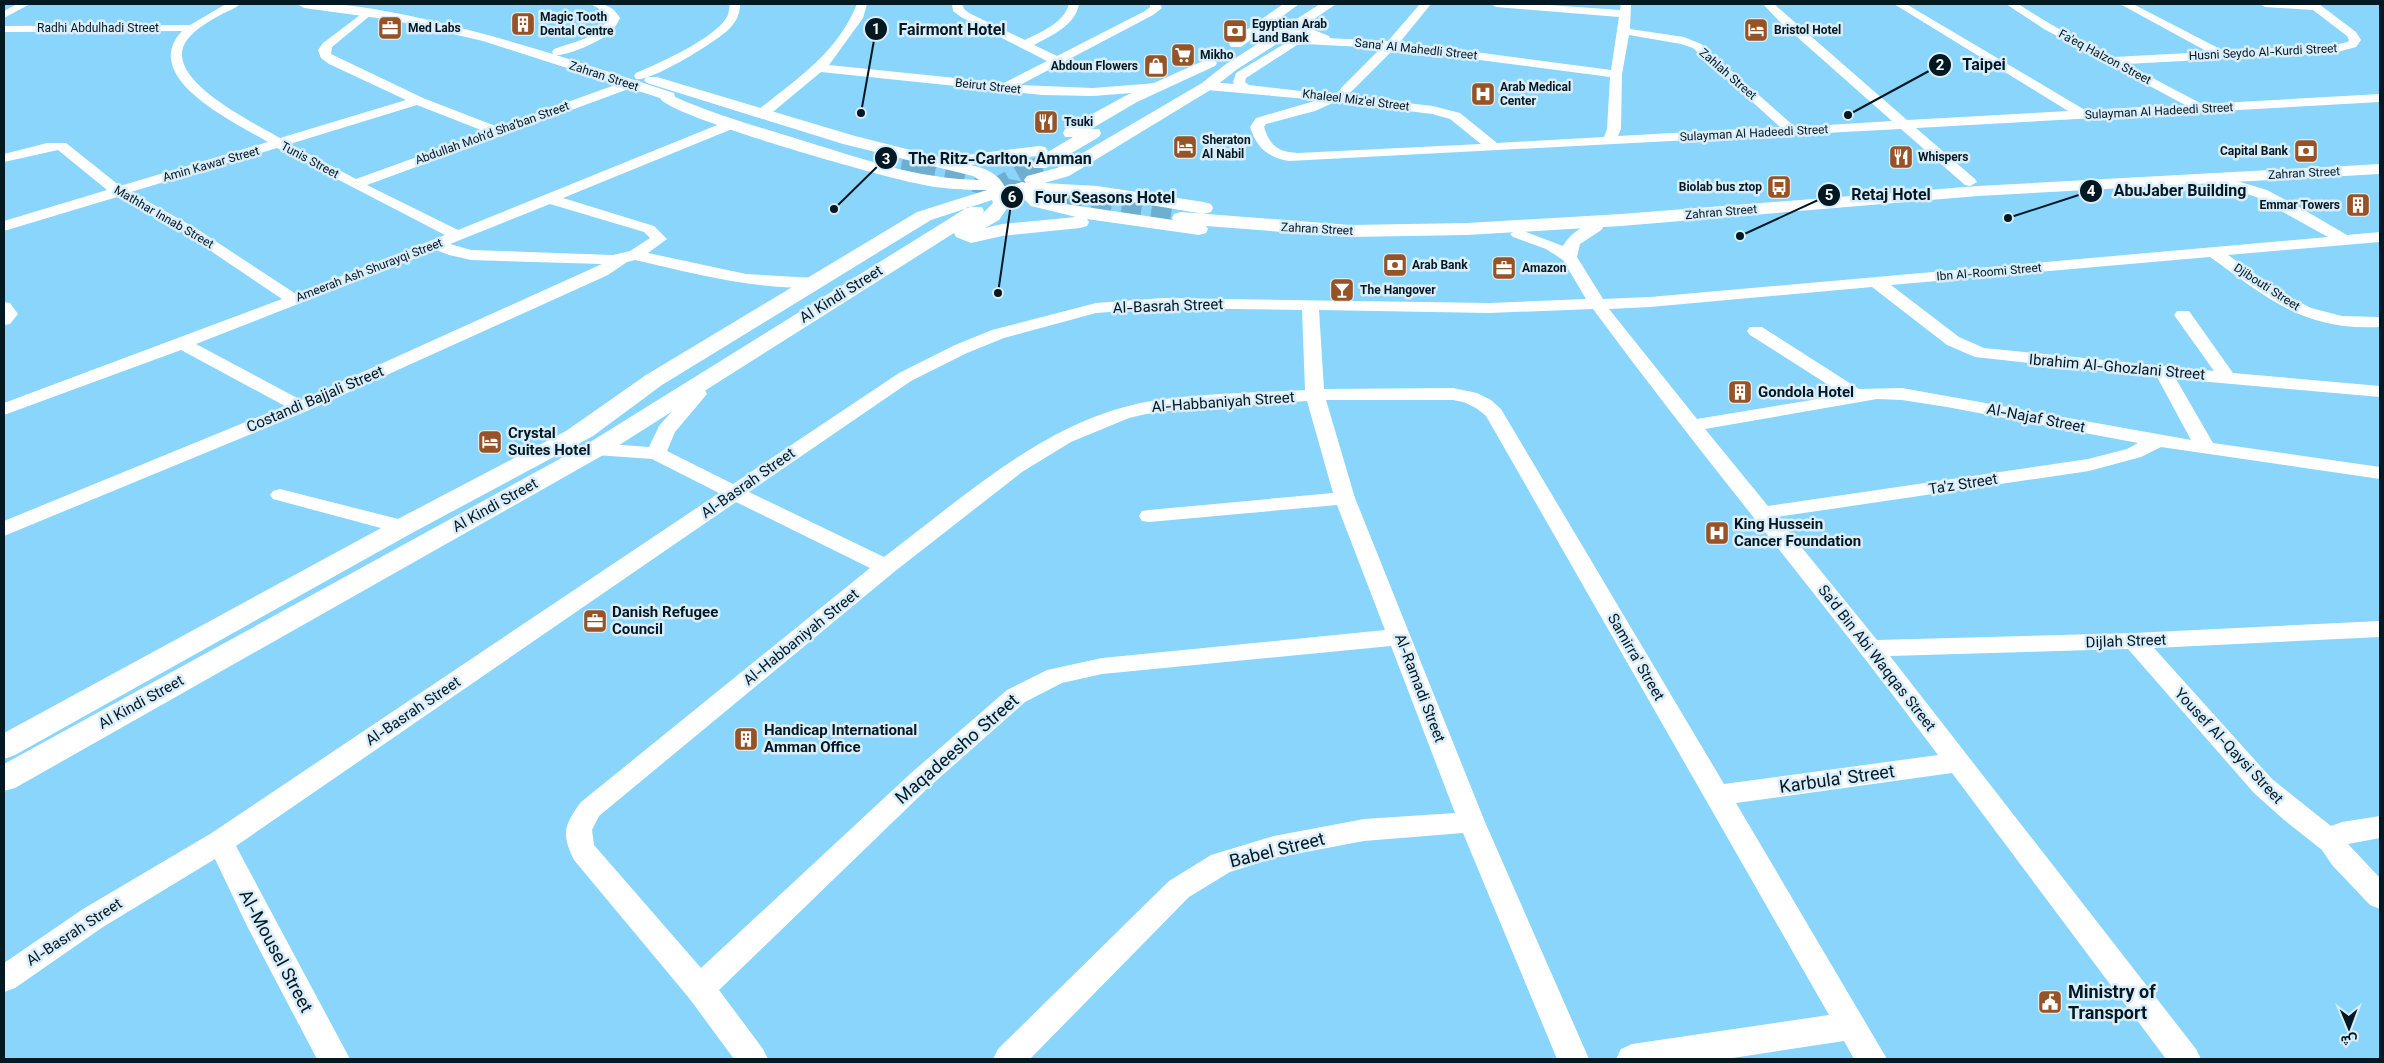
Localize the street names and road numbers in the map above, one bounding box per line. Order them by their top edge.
street label: Radhi Abdulhadi Street [37,20,159,38]
street label: Fa'eq Halzon Street [2055,26,2154,90]
street label: Sana' Al Mahedli Street [1354,35,1478,65]
street label: Husni Seydo Al-Kurdi Street [2188,40,2338,66]
street label: Zahlah Street [1695,45,1760,105]
street label: Zahran Street [567,57,641,97]
street label: Beirut Street [954,75,1022,99]
street label: Khaleel Miz'el Street [1301,85,1411,116]
street label: Abdullah Moh’d Sha’ban Street [413,98,572,170]
street label: Sulayman Al Hadeedi Street [2084,99,2234,125]
street label: Sulayman Al Hadeedi Street [1679,121,1829,147]
street label: Tunis Street [277,138,342,184]
street label: Amin Kawar Street [161,143,262,187]
street label: Zahran Street [2268,163,2341,185]
street label: Mathhar Innab Street [110,182,217,254]
street label: Zahran Street [1684,201,1758,225]
street label: Zahran Street [1280,219,1354,241]
street label: Ameerah Ash Shurayqi Street [293,235,445,307]
street label: Ibn Al-Roomi Street [1936,259,2043,287]
street label: Al Kindi Street [796,260,888,330]
street label: Djibouti Street [2230,260,2303,316]
street label: Al-Basrah Street [1112,294,1224,321]
street label: Ibrahim Al-Ghozlani Street [2028,349,2206,388]
street label: Costandi Bajjali Street [243,361,388,440]
street label: Al-Habbaniyah Street [1151,387,1295,420]
street label: Al-Najaf Street [1985,399,2087,440]
street label: Al-Basrah Street [697,443,801,525]
street label: Ta'z Street [1927,469,1999,502]
street label: Al Kindi Street [449,473,543,539]
street label: Sa'd Bin Abi Waqqas Street [1811,581,1940,737]
street label: Al-Habbaniyah Street [739,584,865,692]
street label: Samirra' Street [1600,610,1669,706]
street label: Dijlah Street [2085,630,2167,655]
street label: Al-Ramadi Street [1387,631,1450,746]
street label: Al Kindi Street [95,670,189,736]
street label: Al-Basrah Street [362,672,466,753]
street label: Yousef Al-Qaysi Street [2168,684,2288,810]
street label: Maqadeesho Street [890,689,1027,812]
street label: Karbula' Street [1778,759,1897,803]
street label: Babel Street [1227,827,1328,877]
street label: Al-Mousel Street [230,885,319,1019]
street label: Al-Basrah Street [22,893,127,973]

